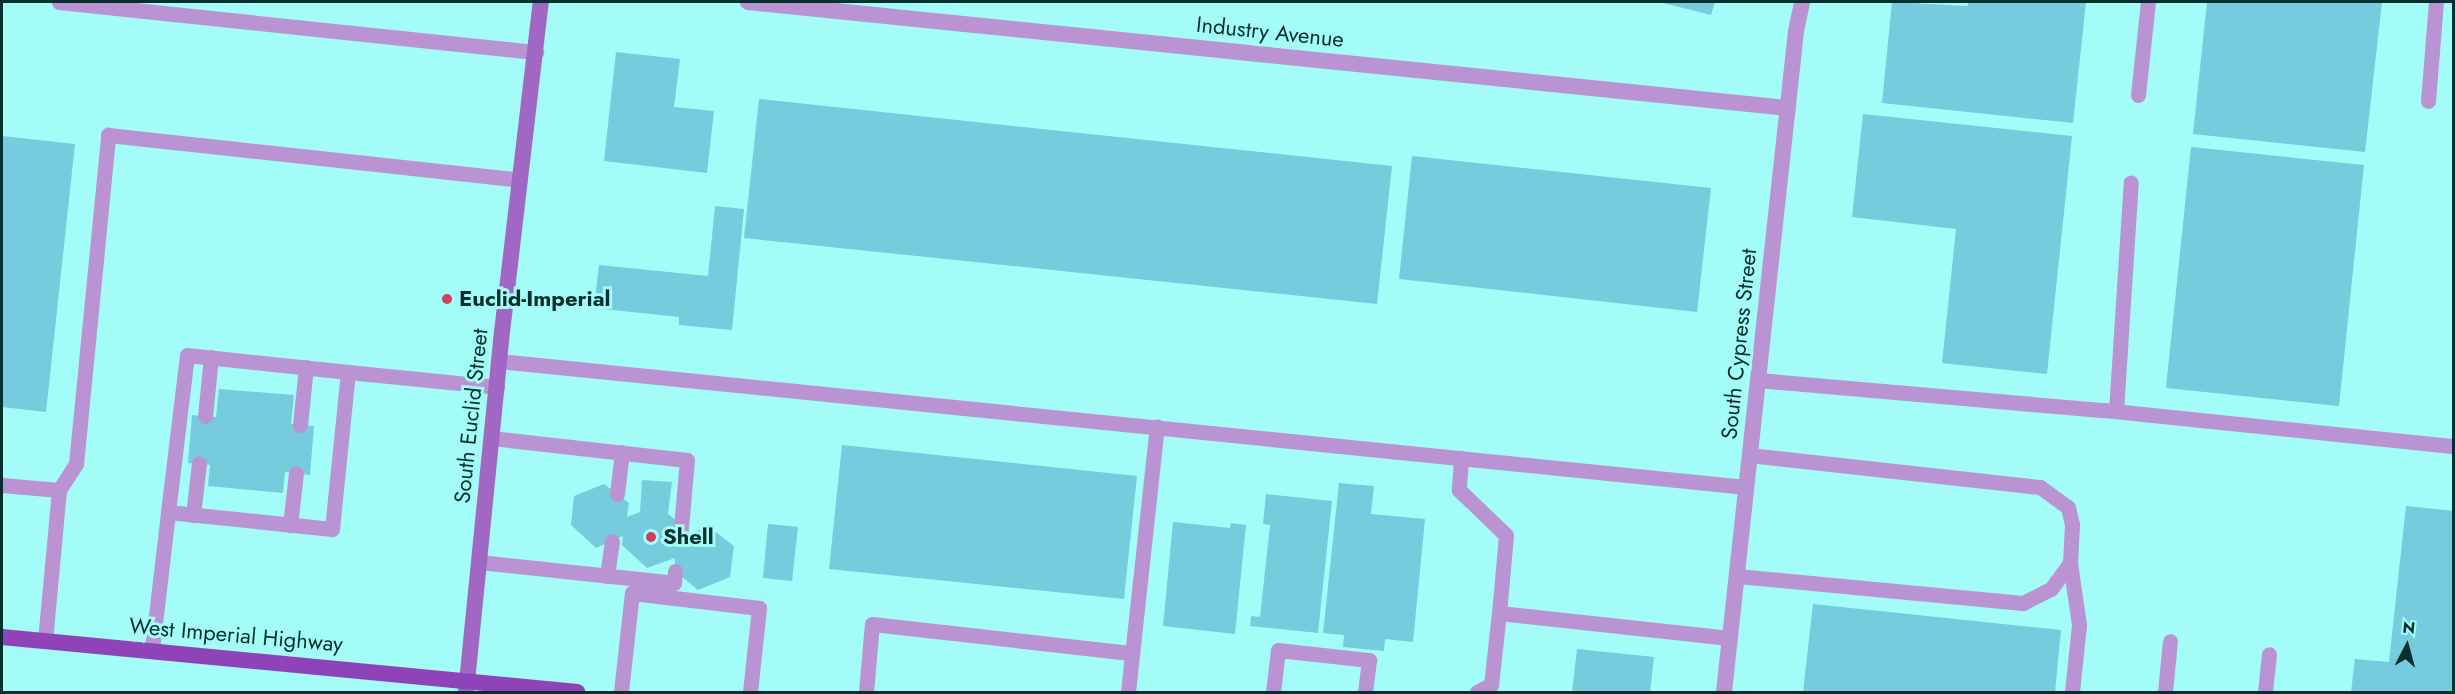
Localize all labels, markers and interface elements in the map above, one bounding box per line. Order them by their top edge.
street label: Industry Avenue [1195,11,1345,53]
street label: South Cypress Street [1716,247,1762,441]
place label: Euclid-Imperial [459,286,610,312]
marker: Euclid-Imperial [440,292,454,306]
street label: South Euclid Street [449,327,493,505]
place label: Shell [663,524,714,550]
marker: Shell [644,530,658,544]
street label: West Imperial Highway [128,612,344,658]
text: N [2401,615,2416,640]
north arrow [2377,616,2437,676]

